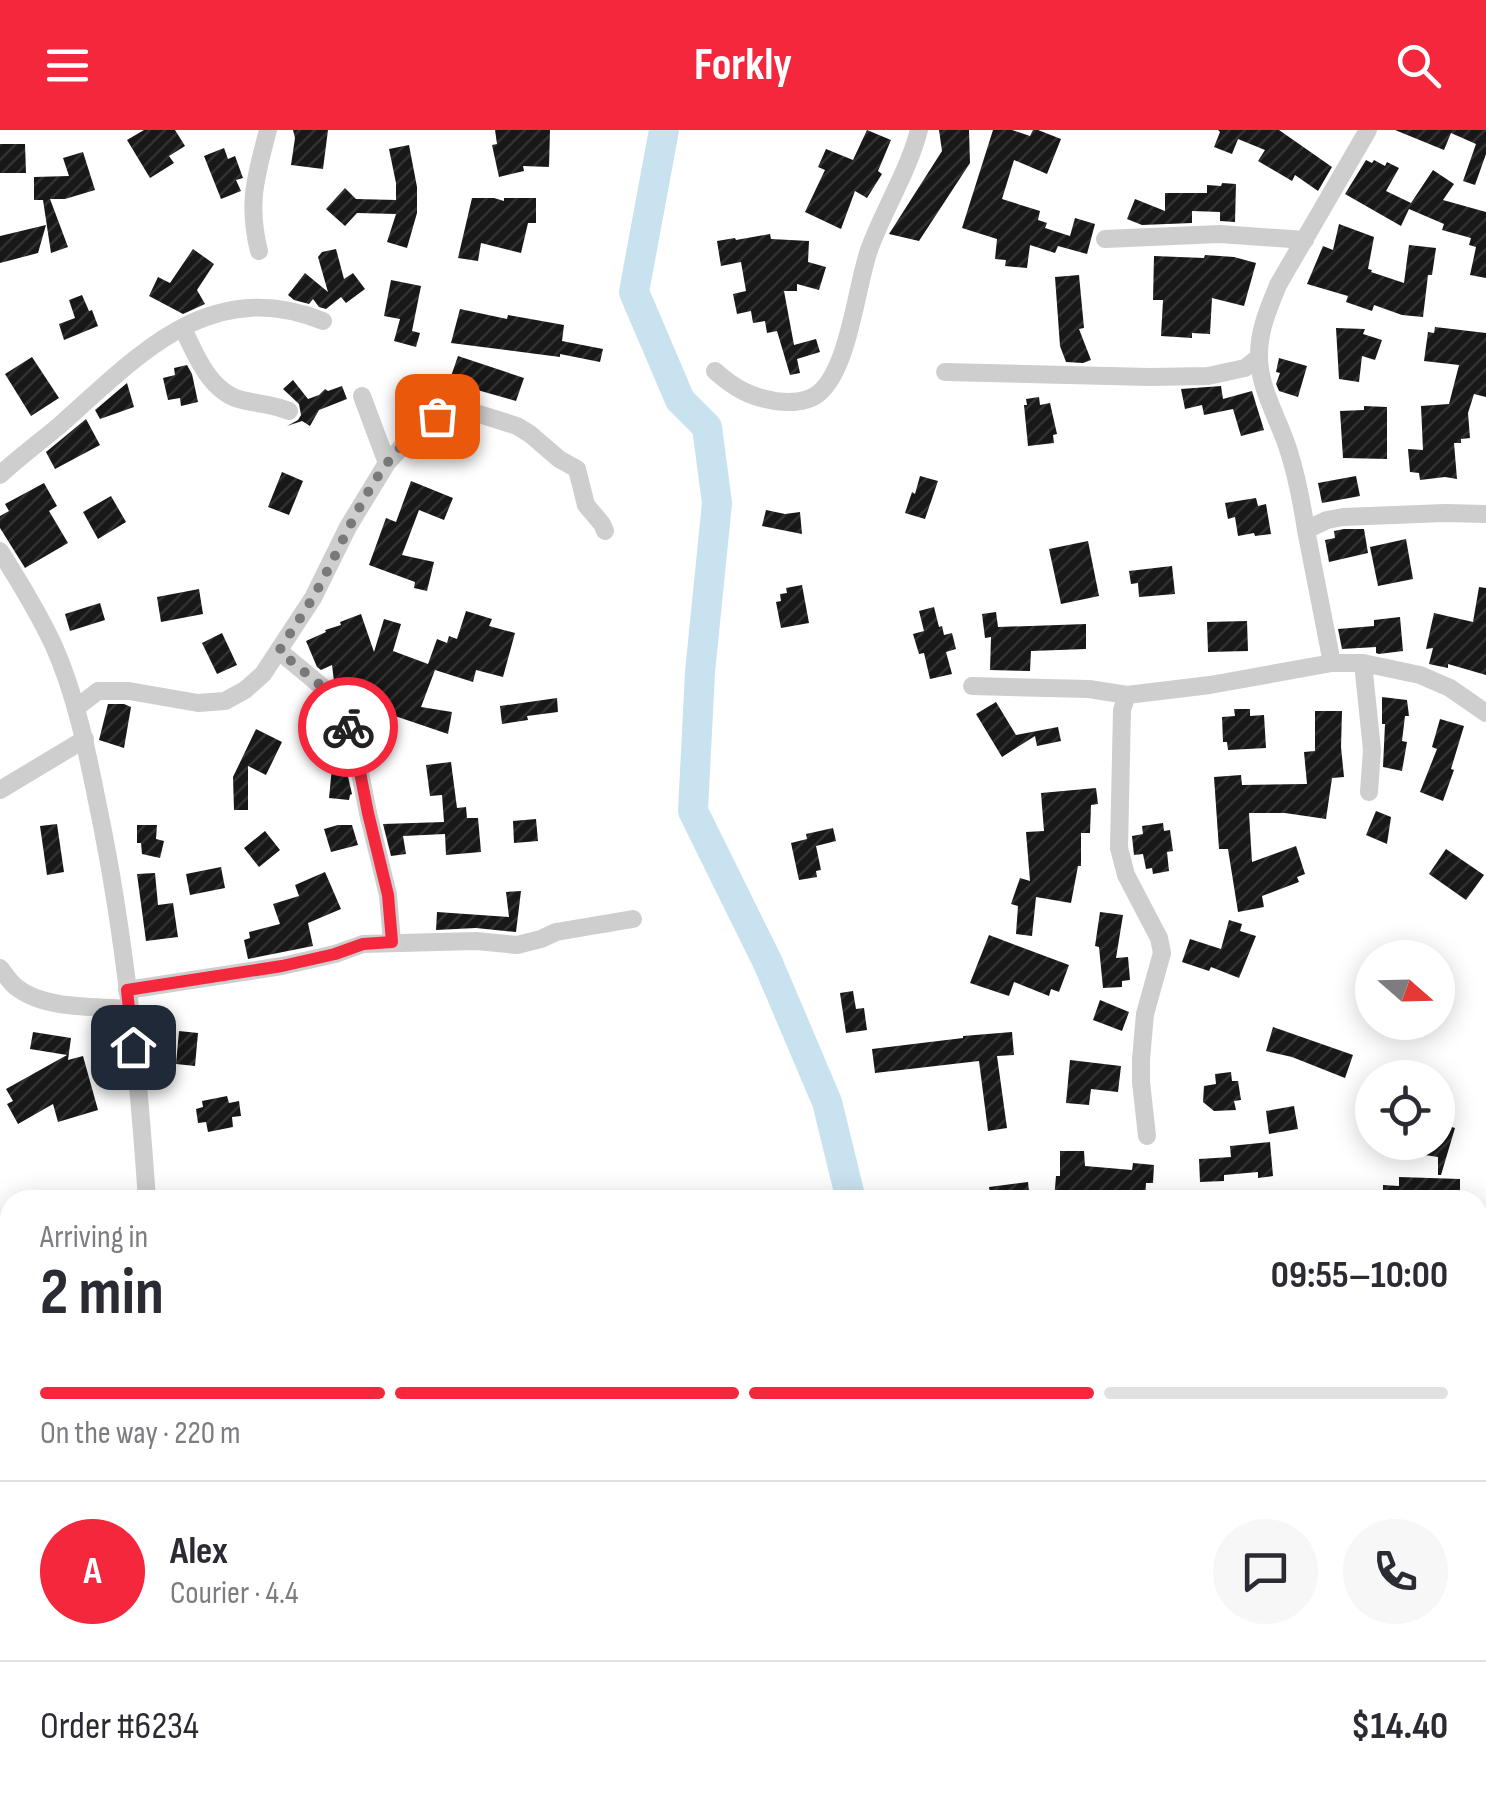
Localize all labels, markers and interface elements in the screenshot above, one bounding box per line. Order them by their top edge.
icon: menu [40,38,95,93]
text: Forkly [694,38,792,93]
icon: search [1391,38,1446,93]
pin [395,374,480,459]
icon: bag [410,389,465,444]
courier [298,677,398,777]
icon: bike [321,700,376,755]
north arrow [1355,940,1455,1040]
map controls [1355,940,1455,1160]
pin [91,1005,176,1090]
icon: home [106,1020,161,1075]
button: locate [1355,1060,1455,1160]
text: Arriving in [40,1218,148,1257]
text: 09:55–10:00 [1271,1253,1448,1298]
text: 2 min [40,1255,164,1333]
text: On the way · 220 m [40,1414,241,1453]
button: chat [1213,1519,1318,1624]
button: phone [1343,1519,1448,1624]
text: Alex [170,1529,228,1574]
text: A [83,1549,102,1594]
text: Courier · 4.4 [170,1574,298,1613]
text: Order #6234 [40,1704,199,1749]
text: $14.40 [1351,1704,1448,1749]

